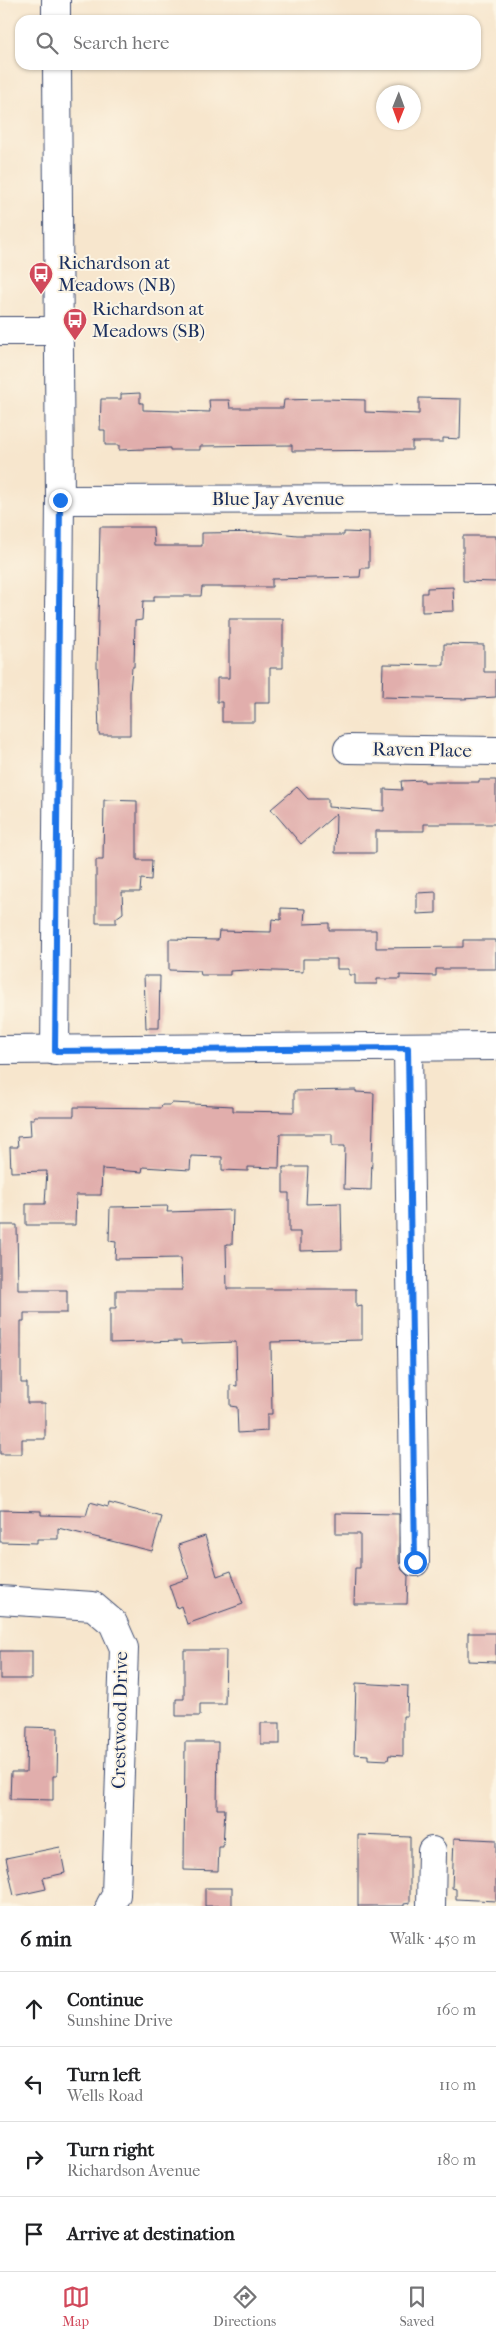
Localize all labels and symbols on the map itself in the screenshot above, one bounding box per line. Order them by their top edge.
north arrow [376,85,421,130]
place label: Richardson at Meadows (NB) [58,252,176,296]
bus stop icon: Richardson at Meadows (NB) [28,261,54,295]
place label: Richardson at Meadows (SB) [92,298,205,342]
bus stop icon: Richardson at Meadows (SB) [62,307,88,341]
street label: Blue Jay Avenue [212,488,344,510]
route end [49,489,72,512]
street label: Raven Place [372,738,472,762]
route start [404,1551,427,1574]
street label: Crestwood Drive [108,1651,132,1789]

